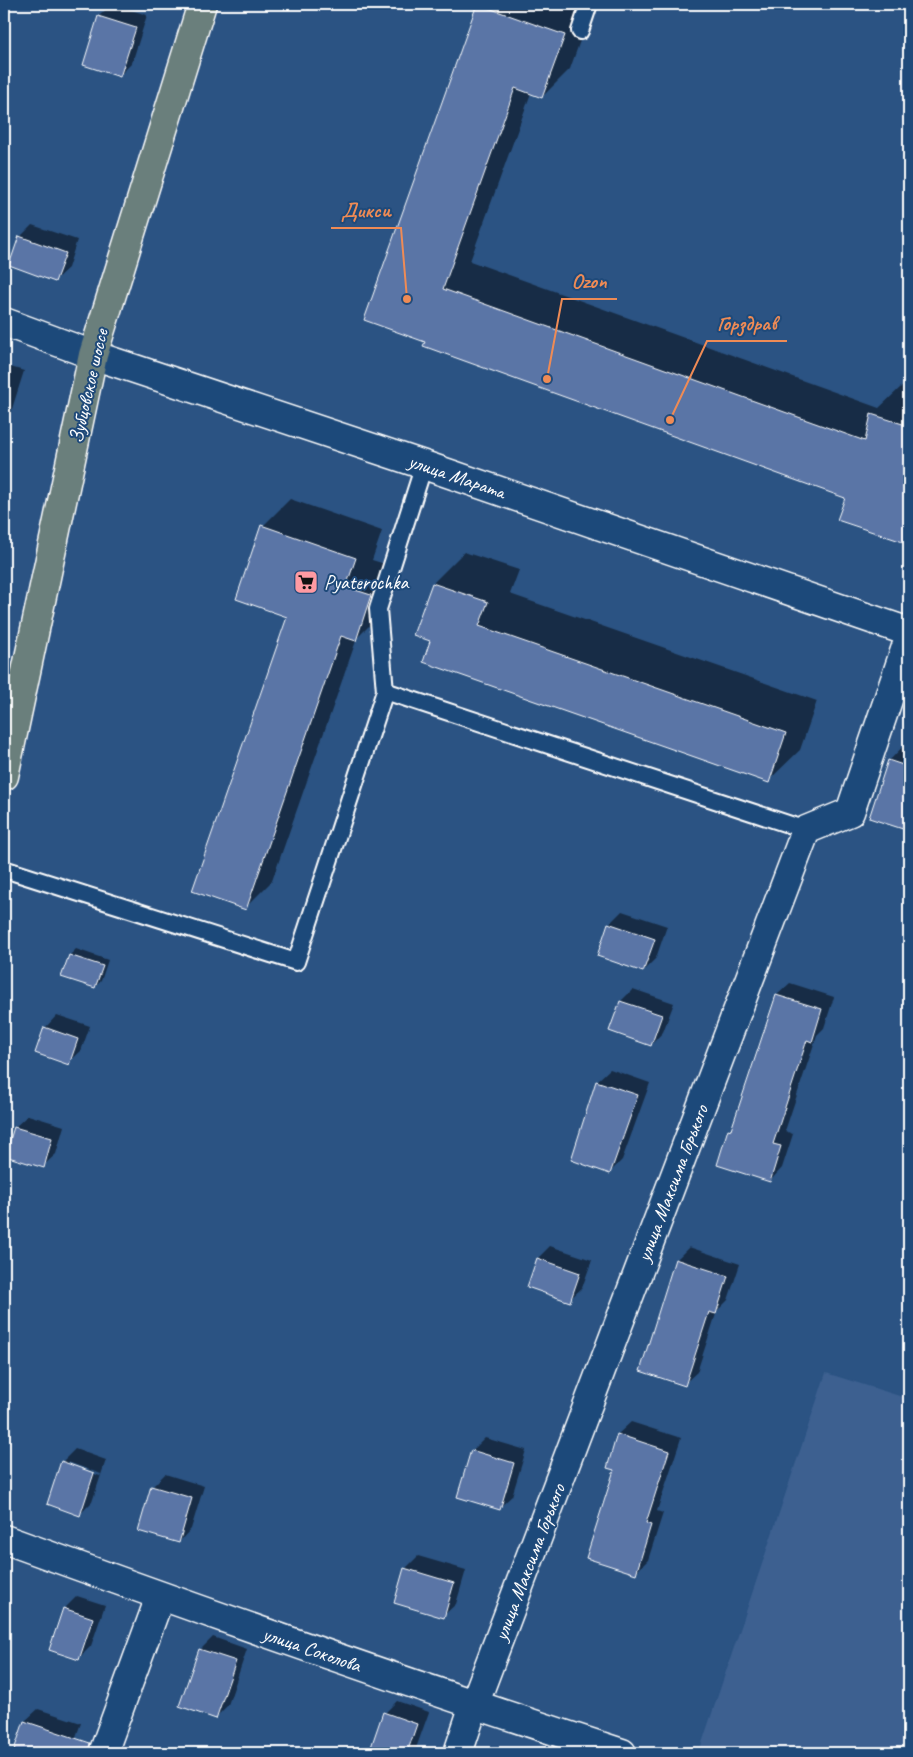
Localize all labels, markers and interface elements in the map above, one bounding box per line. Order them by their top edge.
callout: Дикси [331,192,401,228]
text: Дикси [341,197,393,223]
callout: Ozon [562,263,617,299]
text: Ozon [571,268,607,294]
callout: Горздрав [707,305,787,341]
text: Горздрав [717,310,781,337]
street label: Зубцовское шоссе [63,325,114,445]
street label: улица Марата [404,448,510,505]
supermarket icon: Pyaterochka [293,569,319,595]
place label: Pyaterochka [324,570,409,595]
street label: улица Максима Горького [631,1100,714,1266]
street label: улица Максима Горького [488,1479,571,1645]
street label: улица Соколова [259,1621,365,1678]

